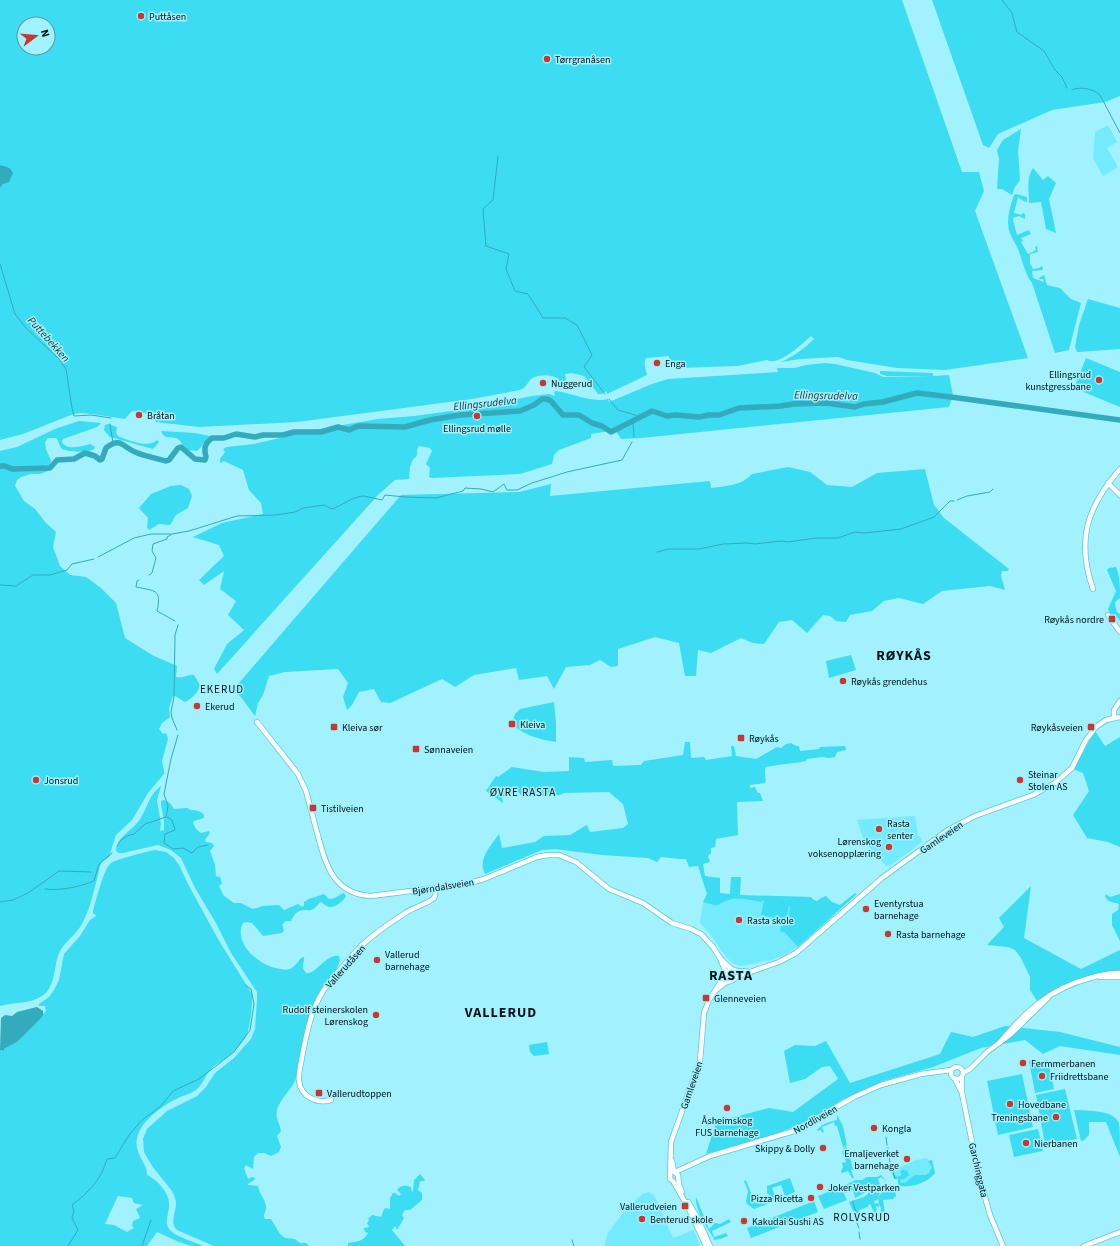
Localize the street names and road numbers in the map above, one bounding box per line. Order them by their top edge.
street label: Gamleveien [917,818,966,857]
street label: Bjørndalsveien [411,875,475,899]
street label: Vallerudåsen [322,942,369,991]
street label: Gamleveien [677,1060,707,1111]
street label: Nordliveien [791,1102,840,1138]
street label: Garchinggata [965,1142,991,1199]

